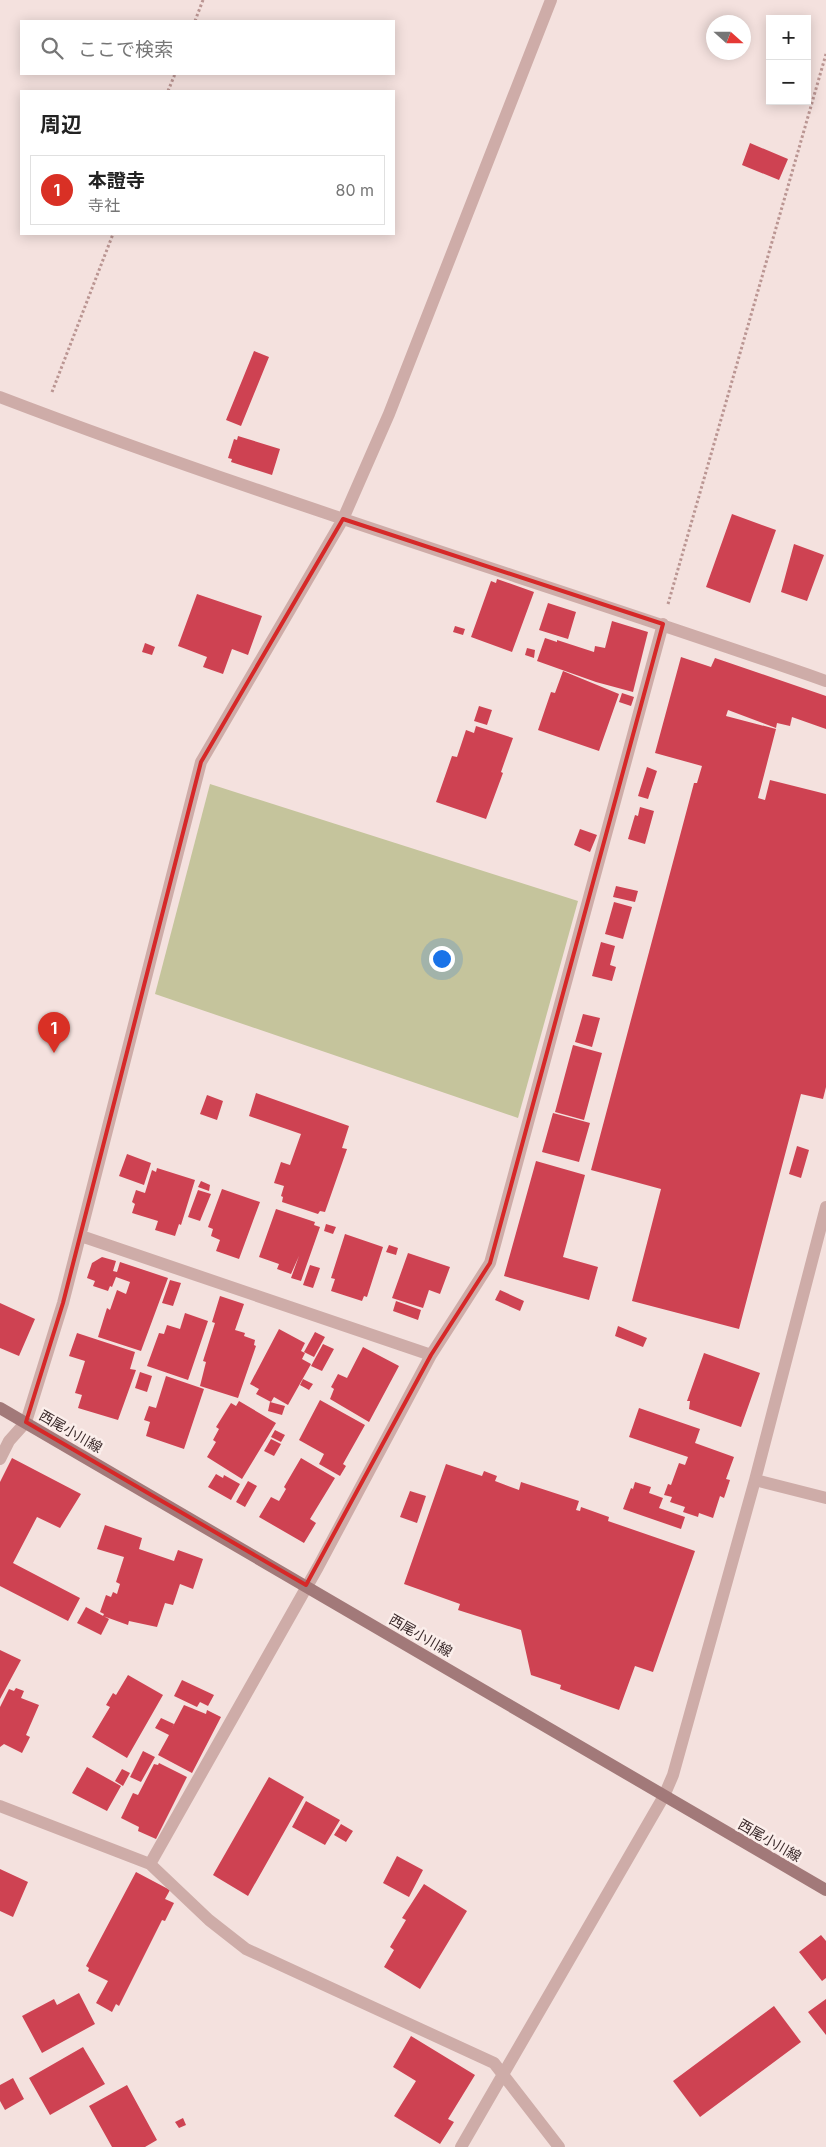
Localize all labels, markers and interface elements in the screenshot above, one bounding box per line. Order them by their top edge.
north arrow [706,15,751,60]
map controls [766,15,811,105]
button: + [766,15,811,60]
search box [20,20,395,75]
icon: search [38,34,66,62]
text: ここで検索 [78,38,173,61]
button: − [766,60,811,105]
text: 周辺 [40,112,82,137]
text: 本證寺 [88,169,145,192]
text: 1 [54,180,60,200]
text: 80 m [335,180,374,200]
text: 寺社 [88,195,120,215]
your location [429,946,455,972]
pin: 1 [38,1012,70,1053]
street label: 西尾小川線 [36,1406,106,1456]
street label: 西尾小川線 [386,1610,456,1660]
street label: 西尾小川線 [735,1815,805,1865]

